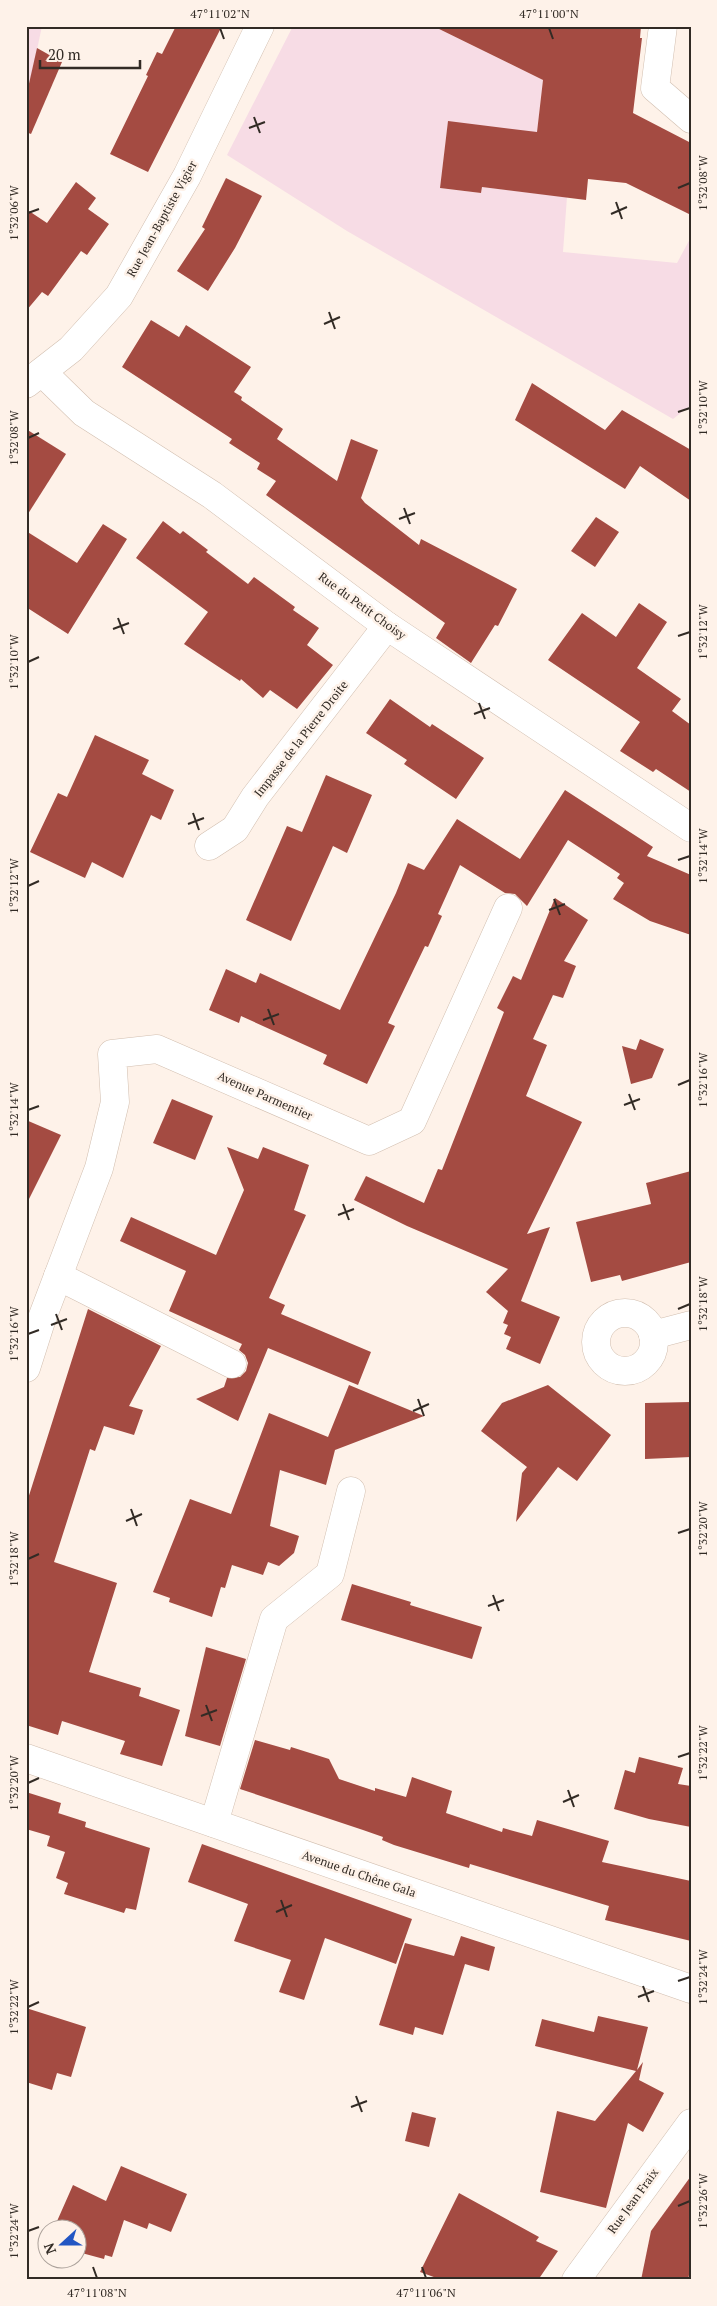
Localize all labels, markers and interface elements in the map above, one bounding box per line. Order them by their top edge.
text: 47°11'02"N [190,6,250,21]
text: 47°11'00"N [519,6,579,21]
scale bar [40,38,140,70]
text: 20 m [48,44,81,64]
text: 1°32'08"W [695,154,710,211]
street label: Rue Jean-Baptiste Vigier [123,158,200,280]
text: 1°32'06"W [6,184,21,241]
text: 1°32'10"W [695,379,710,436]
text: 1°32'08"W [6,409,21,466]
street label: Rue du Petit Choisy [316,569,410,643]
text: 1°32'12"W [695,603,710,660]
text: 1°32'10"W [6,633,21,690]
street label: Impasse de la Pierre Droite [250,677,351,800]
text: 1°32'14"W [695,827,710,884]
text: 1°32'12"W [6,857,21,914]
text: 1°32'16"W [695,1051,710,1108]
street label: Avenue Parmentier [215,1068,315,1123]
text: 1°32'14"W [6,1081,21,1138]
text: 1°32'18"W [695,1275,710,1332]
text: 1°32'16"W [6,1305,21,1362]
text: 1°32'20"W [695,1500,710,1557]
text: 1°32'18"W [6,1530,21,1587]
text: 1°32'22"W [695,1724,710,1781]
text: 1°32'20"W [6,1754,21,1811]
street label: Avenue du Chêne Gala [300,1847,418,1900]
text: 1°32'24"W [695,1948,710,2005]
text: 1°32'22"W [6,1978,21,2035]
street label: Rue Jean Fraix [604,2165,662,2236]
text: 1°32'26"W [695,2172,710,2229]
text: 1°32'24"W [6,2202,21,2259]
north arrow [38,2218,88,2268]
text: N [38,2240,60,2257]
text: 47°11'08"N [67,2285,127,2300]
text: 47°11'06"N [396,2285,456,2300]

